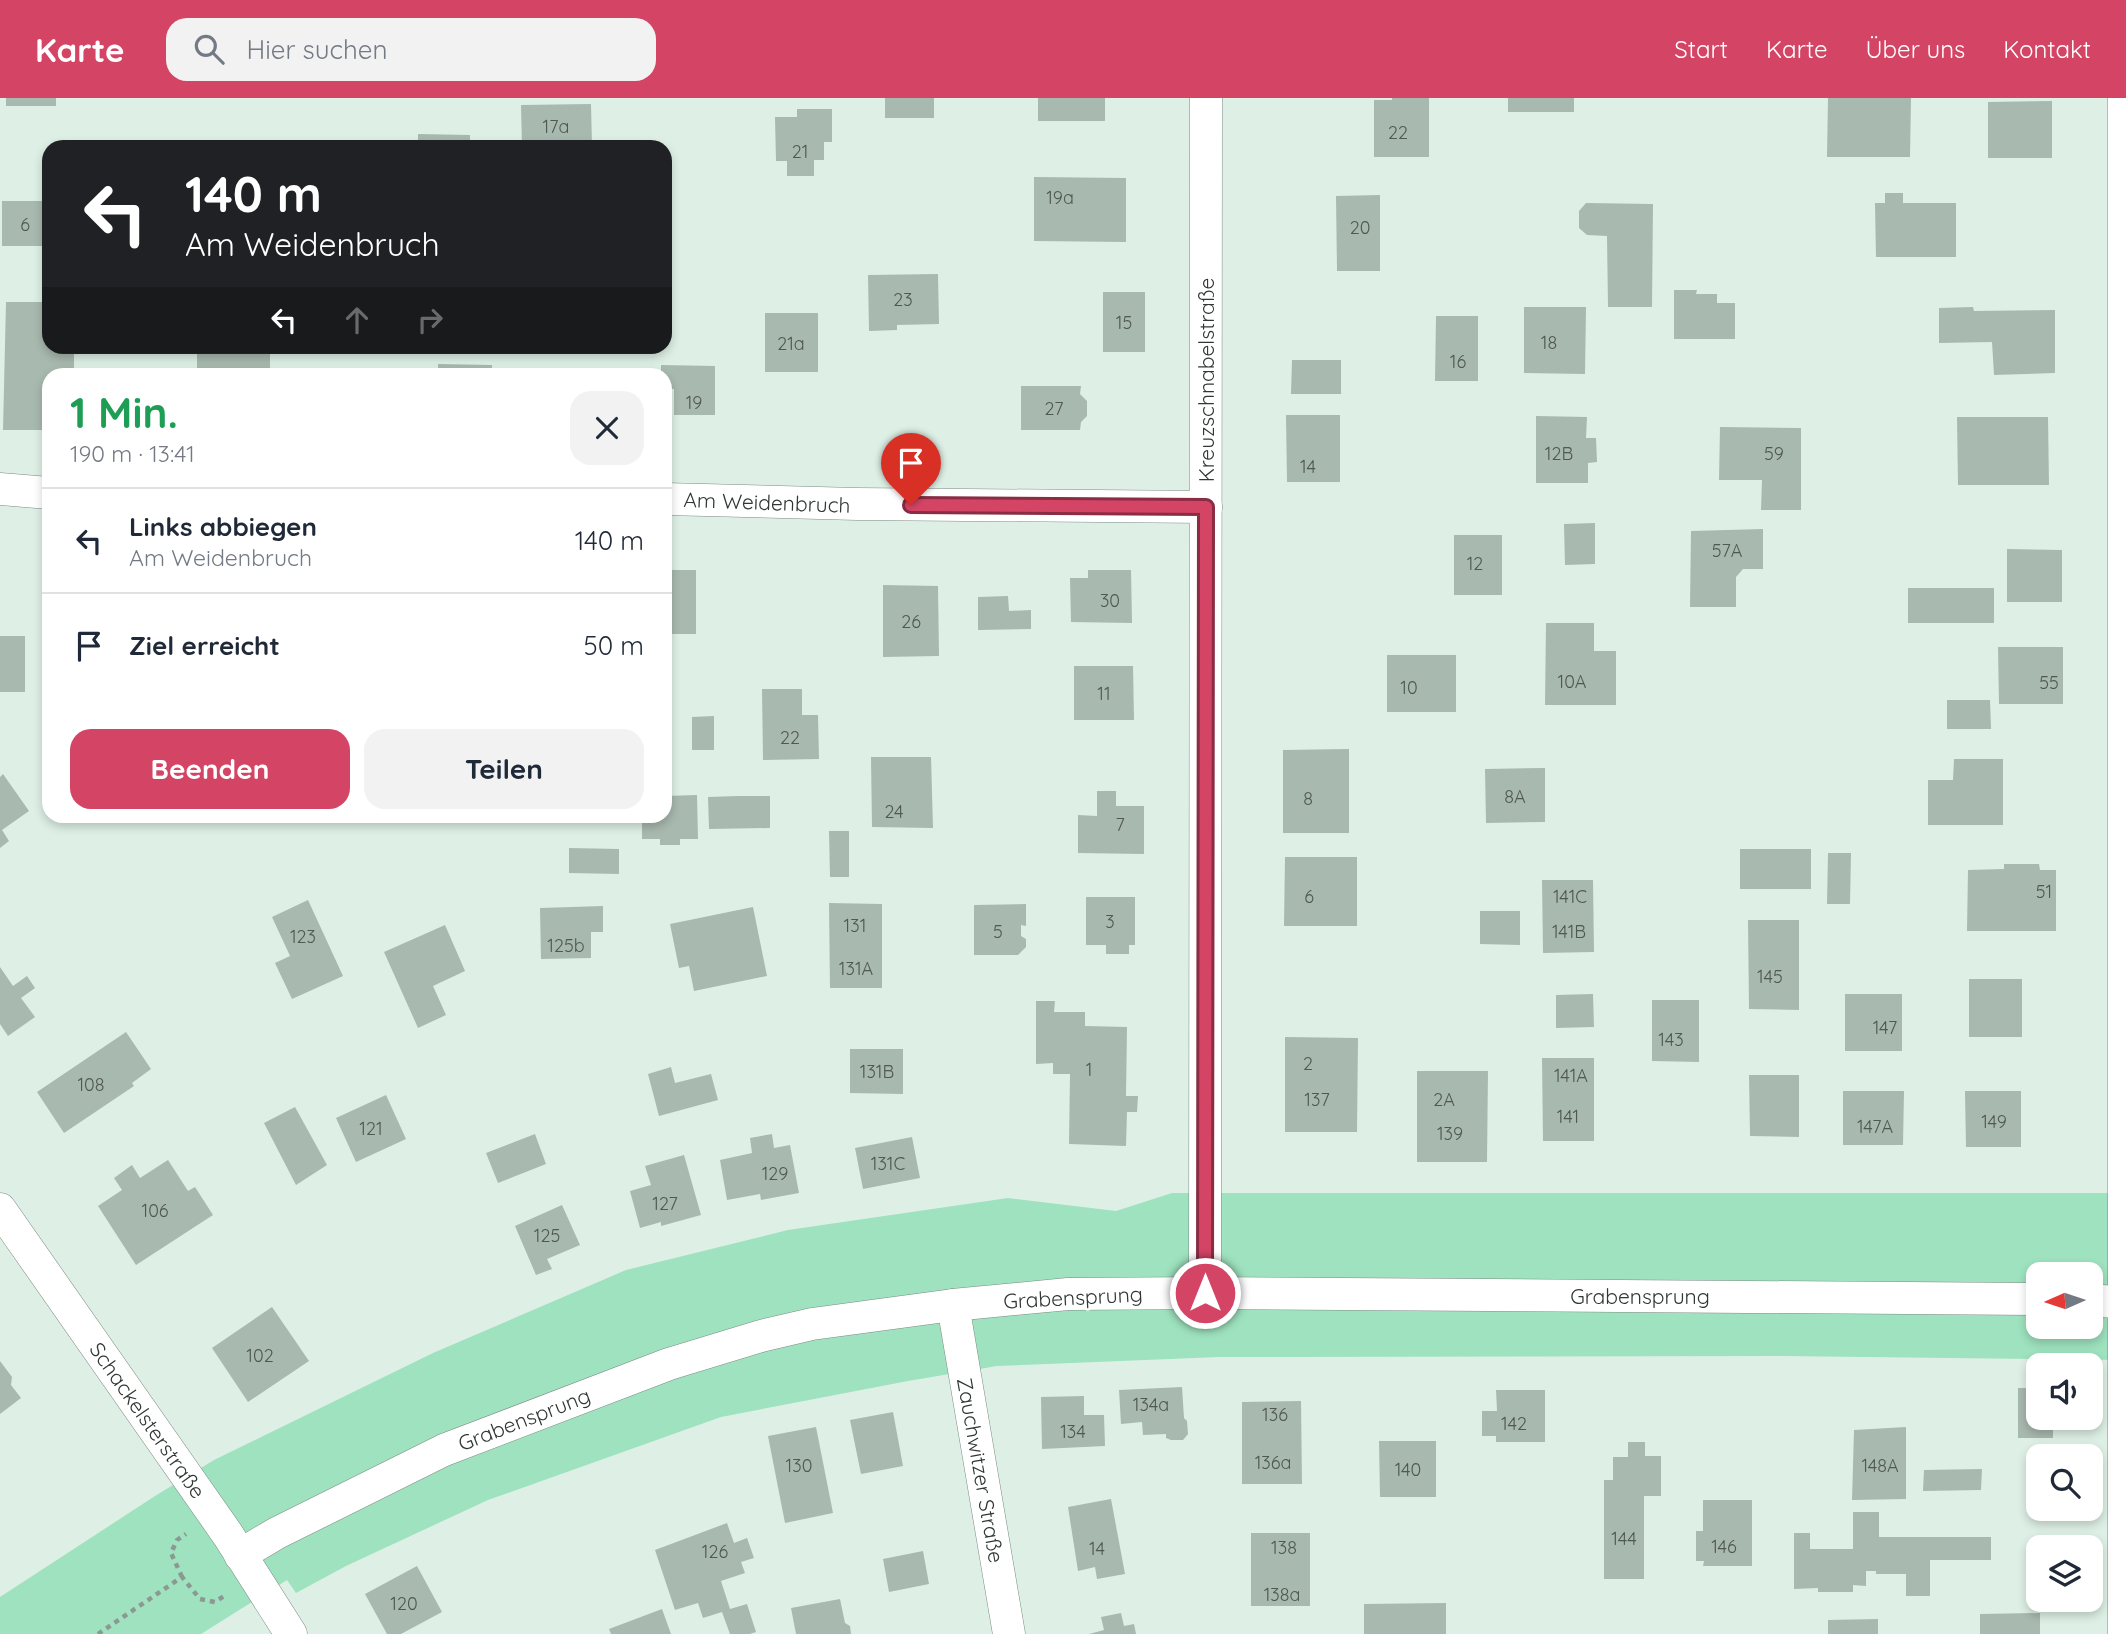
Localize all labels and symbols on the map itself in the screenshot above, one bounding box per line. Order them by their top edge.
house number: 17a [543,115,569,138]
house number: 22 [1388,121,1408,144]
house number: 21 [792,140,808,163]
house number: 19a [1046,186,1074,209]
house number: 6 [20,213,30,236]
house number: 20 [1350,216,1370,239]
street label: Kreuzschnabelstraße [1193,278,1219,482]
house number: 23 [893,288,913,311]
house number: 15 [1116,311,1132,334]
house number: 18 [1541,331,1557,354]
house number: 21a [777,332,805,355]
house number: 16 [1450,350,1466,373]
house number: 19 [686,391,702,414]
house number: 27 [1045,397,1063,420]
pin [881,433,941,505]
house number: 12B [1545,442,1573,465]
house number: 59 [1764,442,1784,465]
house number: 14 [1300,455,1316,478]
street label: Am Weidenbruch [683,486,851,518]
house number: 57A [1712,539,1743,562]
house number: 12 [1467,552,1483,575]
house number: 30 [1100,589,1120,612]
house number: 26 [901,610,921,633]
house number: 10A [1558,670,1587,693]
house number: 55 [2039,671,2059,694]
house number: 10 [1400,676,1418,699]
house number: 11 [1097,682,1111,705]
house number: 22 [780,726,800,749]
house number: 8A [1504,785,1526,808]
house number: 8 [1303,787,1313,810]
house number: 24 [884,800,904,823]
house number: 7 [1115,813,1125,836]
house number: 51 [2036,880,2052,903]
house number: 6 [1304,885,1314,908]
house number: 141C [1553,885,1587,908]
house number: 3 [1105,910,1115,933]
house number: 131 [844,914,866,937]
house number: 5 [993,920,1003,943]
house number: 141B [1552,920,1586,943]
house number: 123 [290,925,316,948]
house number: 125b [547,934,585,957]
house number: 131A [839,957,874,980]
house number: 145 [1757,965,1783,988]
house number: 147 [1873,1016,1897,1039]
house number: 143 [1658,1028,1684,1051]
house number: 2 [1303,1052,1313,1075]
house number: 1 [1086,1058,1092,1081]
house number: 131B [860,1060,894,1083]
house number: 141A [1554,1064,1588,1087]
house number: 108 [77,1073,105,1096]
house number: 137 [1304,1088,1330,1111]
house number: 2A [1433,1088,1455,1111]
house number: 141 [1557,1105,1579,1128]
house number: 149 [1981,1110,2007,1133]
house number: 147A [1857,1115,1893,1138]
house number: 121 [359,1117,383,1140]
house number: 139 [1437,1122,1463,1145]
house number: 131C [871,1152,905,1175]
house number: 129 [762,1162,788,1185]
house number: 127 [652,1192,678,1215]
house number: 106 [141,1199,169,1222]
house number: 125 [534,1224,560,1247]
position arrow [1168,1256,1242,1330]
north arrow [2026,1262,2104,1339]
street label: Grabensprung [1003,1280,1143,1314]
street label: Grabensprung [1570,1283,1710,1309]
street label: Schackelsterstraße [84,1337,212,1503]
house number: 102 [246,1344,274,1367]
street label: Zauchwitzer Straße [952,1375,1010,1565]
street label: Grabensprung [454,1382,594,1456]
house number: 134a [1133,1393,1169,1416]
house number: 136 [1262,1403,1288,1426]
house number: 142 [1501,1412,1527,1435]
house number: 134 [1060,1420,1086,1443]
house number: 136a [1255,1451,1291,1474]
house number: 130 [786,1454,812,1477]
house number: 148A [1861,1454,1899,1477]
house number: 140 [1395,1458,1421,1481]
house number: 144 [1611,1527,1637,1550]
house number: 146 [1711,1535,1737,1558]
house number: 138 [1271,1536,1297,1559]
house number: 14 [1089,1537,1105,1560]
house number: 126 [702,1540,728,1563]
house number: 138a [1264,1583,1300,1606]
house number: 120 [390,1592,418,1615]

